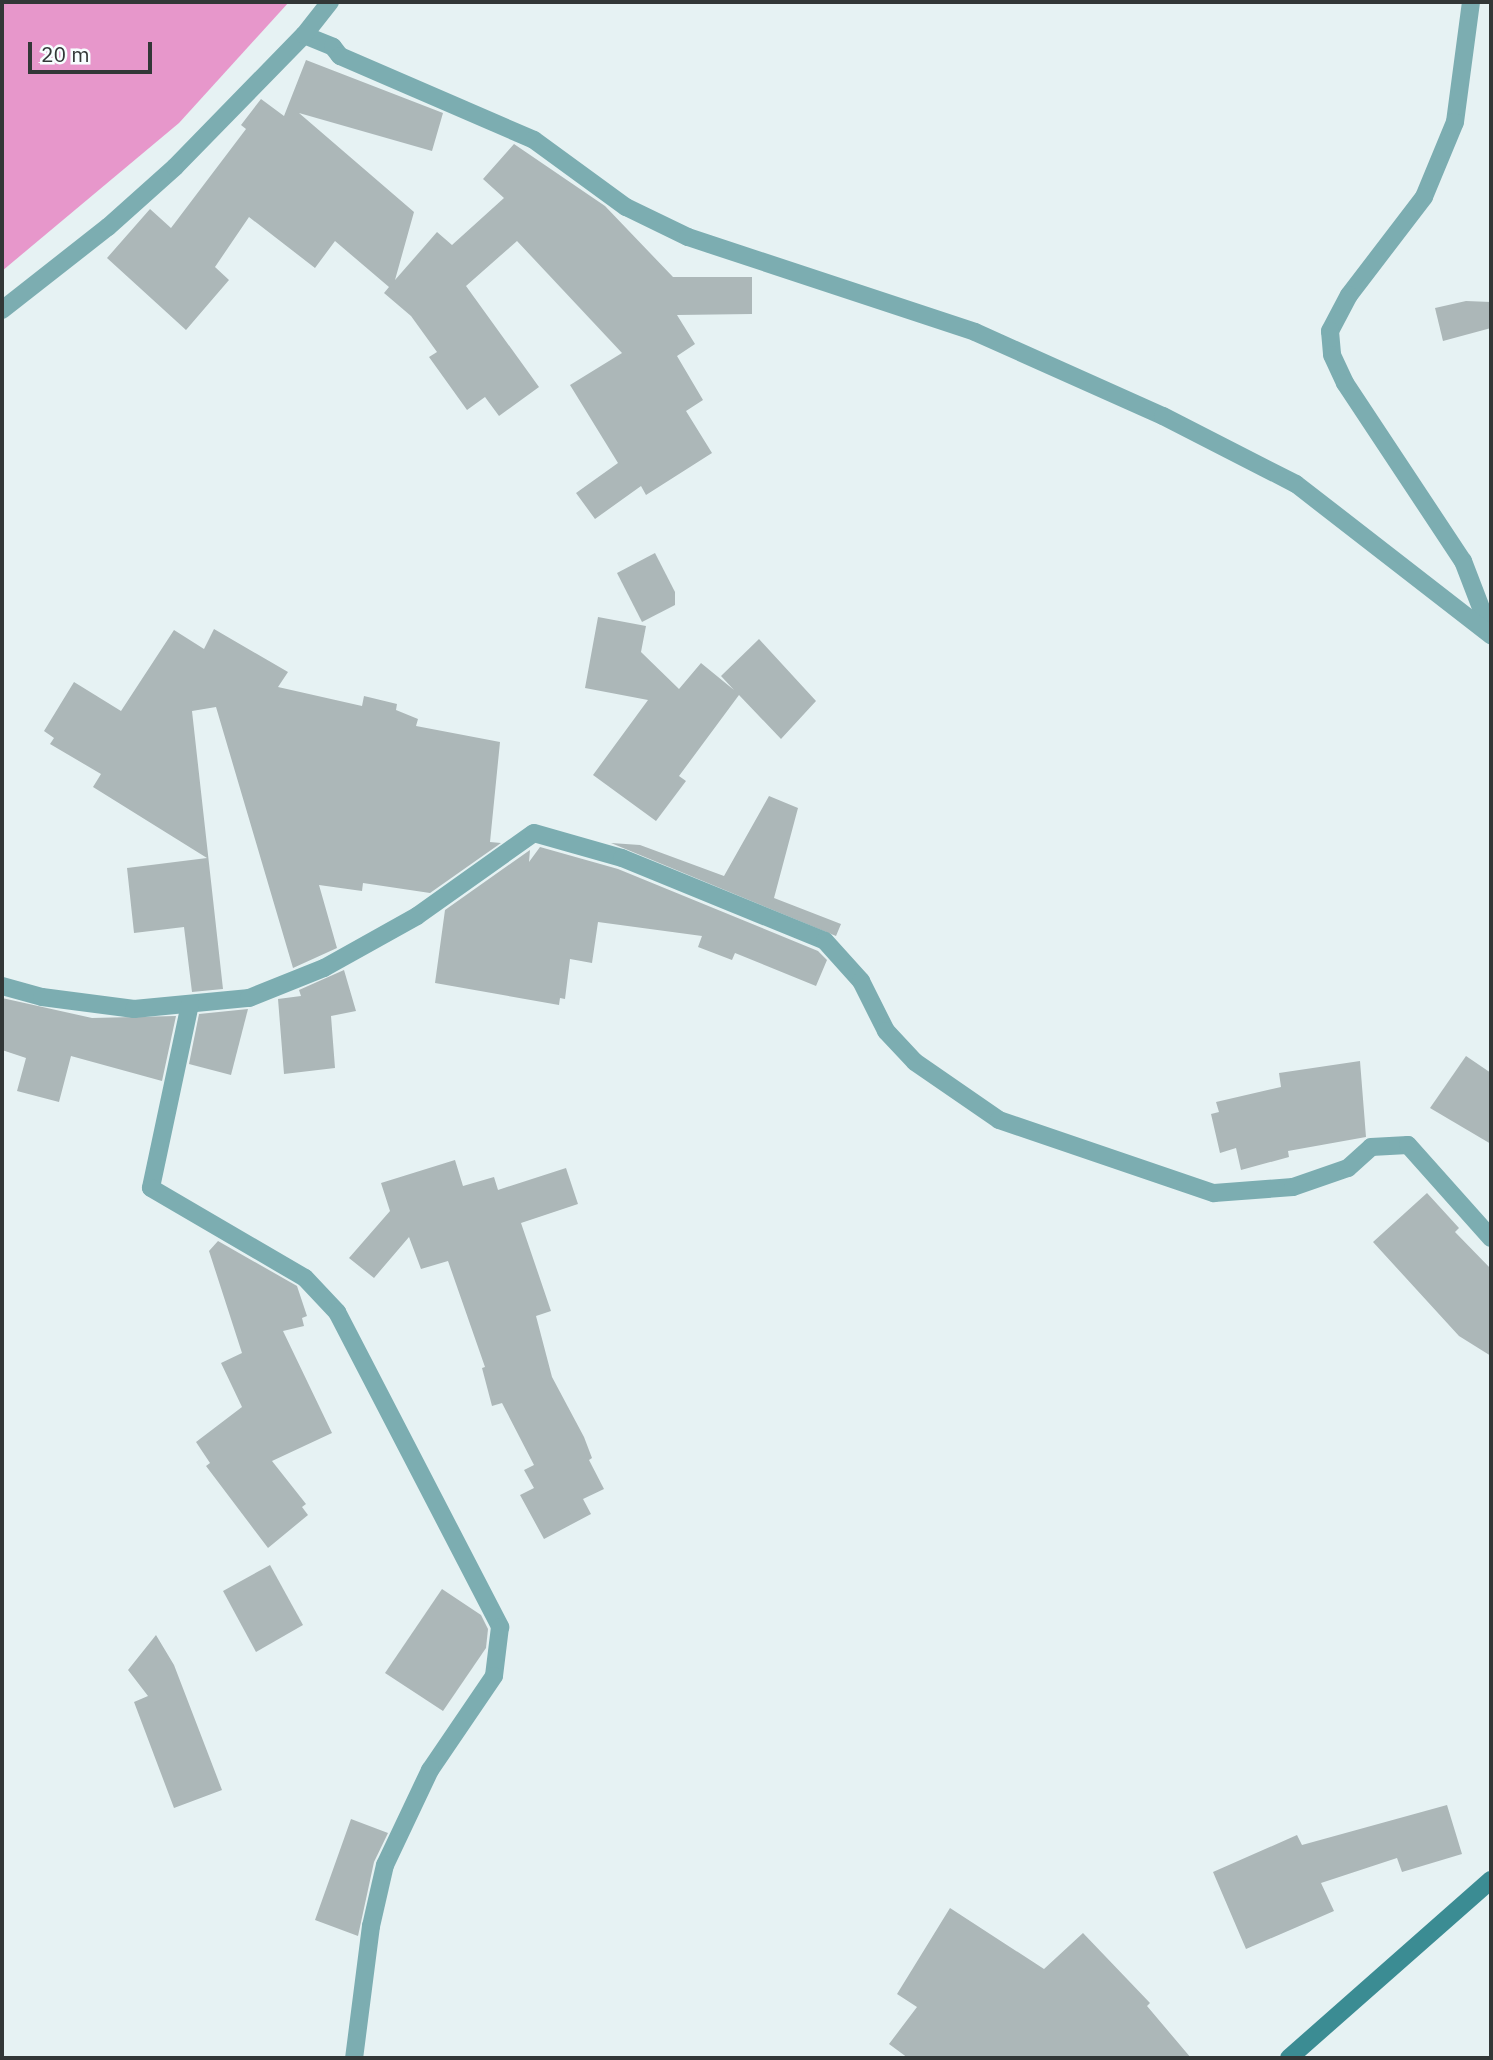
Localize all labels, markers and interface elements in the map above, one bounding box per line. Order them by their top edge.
scale bar [32,28,156,72]
text: 20 m [41,40,90,68]

